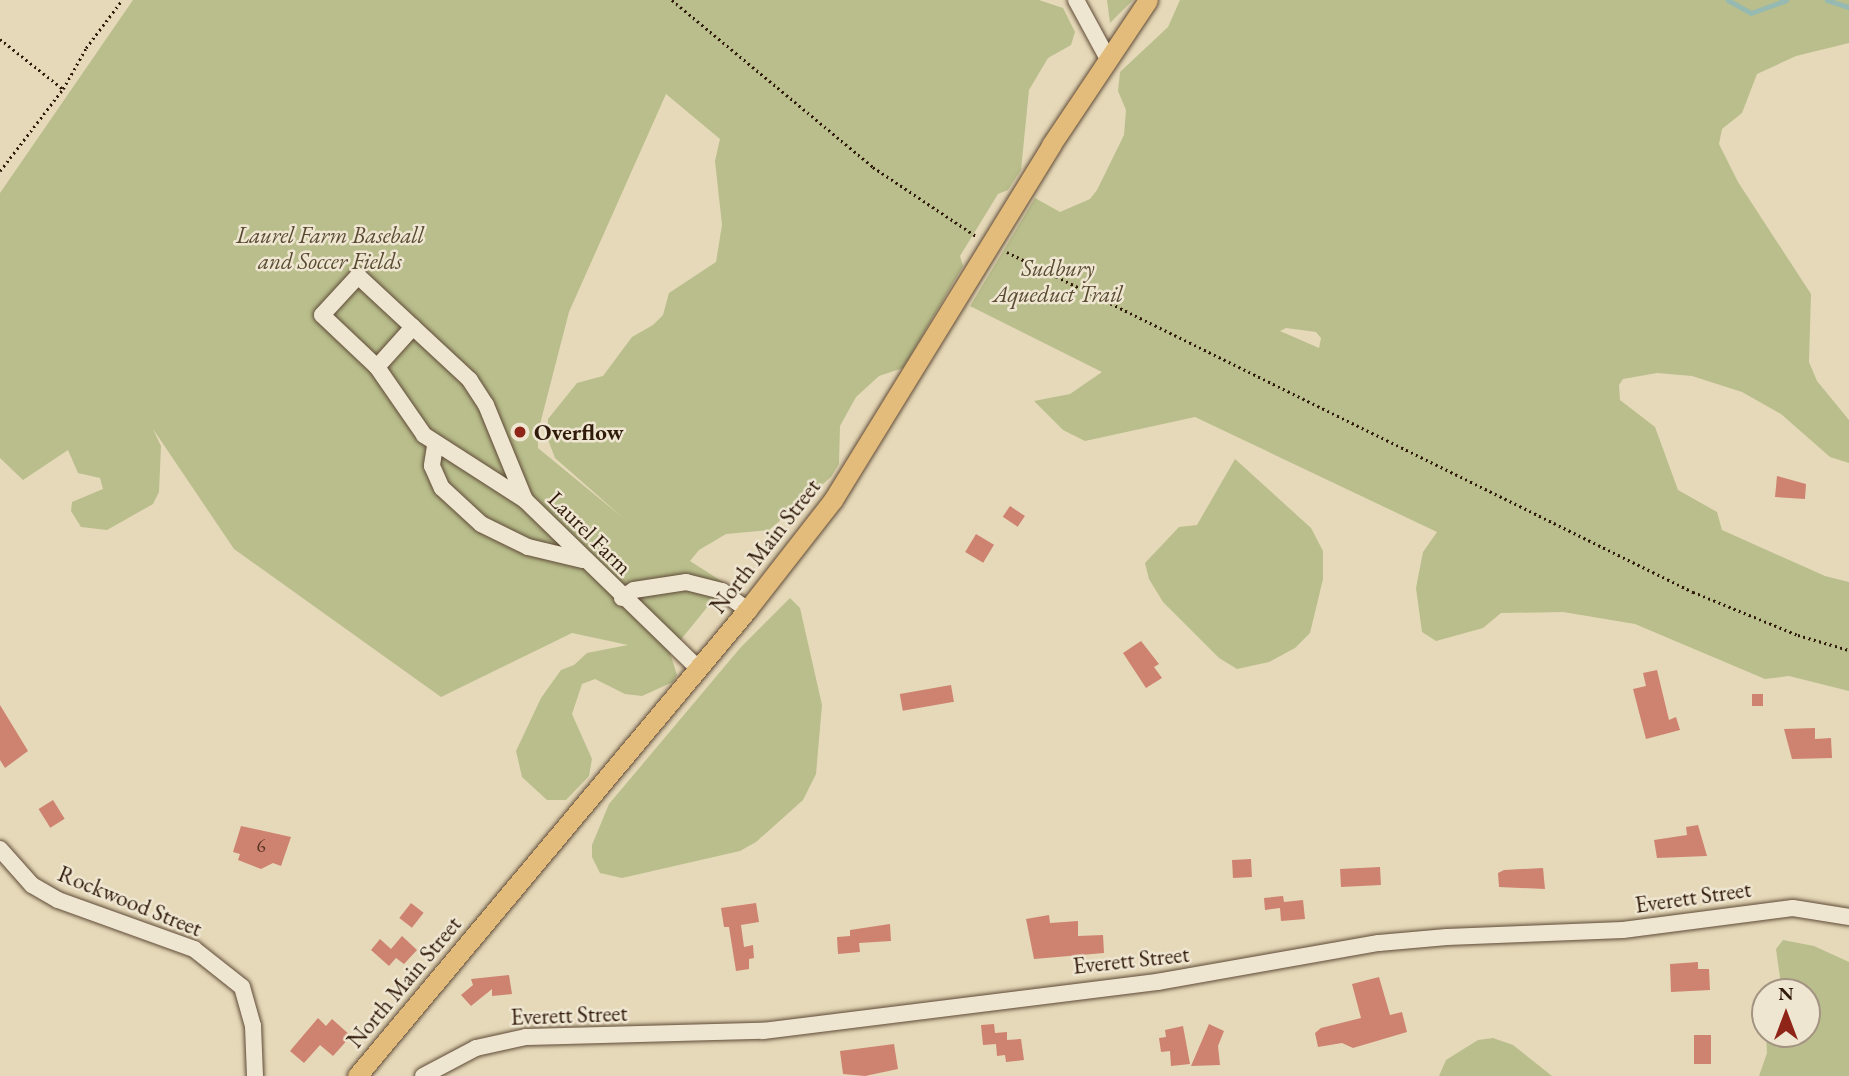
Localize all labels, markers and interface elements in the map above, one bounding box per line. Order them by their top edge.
park label: Laurel Farm Baseball and Soccer Fields [236,221,424,275]
park label: Sudbury Aqueduct Trail [993,254,1123,308]
place label: Overflow [534,418,624,446]
marker: Overflow [512,424,528,440]
street label: North Main Street [704,473,826,619]
street label: Laurel Farm [542,485,638,581]
house number: 6 [256,835,266,857]
street label: Rockwood Street [54,860,206,942]
street label: Everett Street [1633,875,1753,919]
street label: North Main Street [341,911,467,1053]
street label: Everett Street [1071,940,1191,980]
north arrow [1751,978,1821,1048]
text: N [1778,981,1794,1006]
street label: Everett Street [510,999,628,1031]

